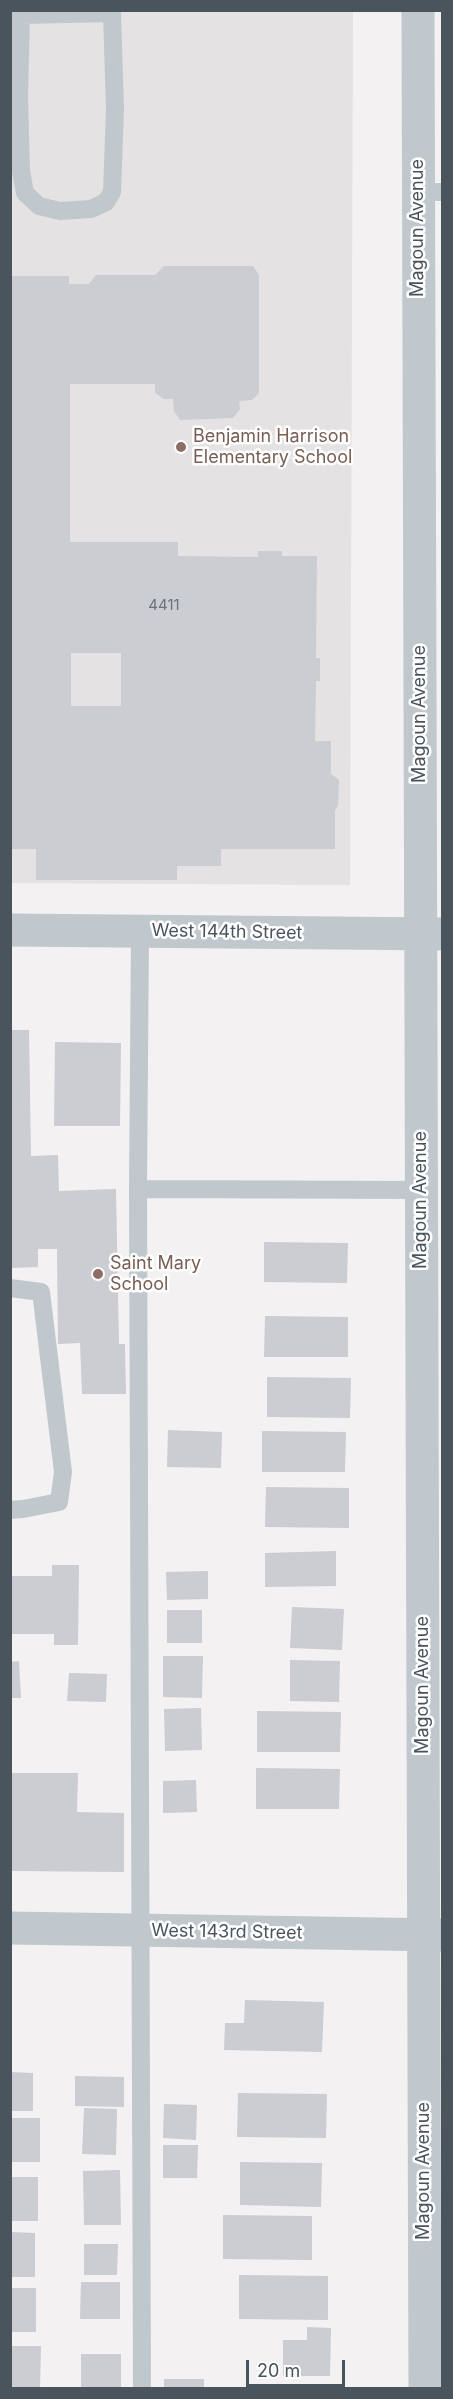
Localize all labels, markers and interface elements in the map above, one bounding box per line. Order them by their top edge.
street label: Magoun Avenue [407,159,429,297]
place label: Benjamin Harrison Elementary School [193,426,352,468]
marker: Benjamin Harrison Elementary School [174,440,188,454]
house number: 4411 [148,596,180,614]
street label: Magoun Avenue [409,645,431,783]
street label: West 144th Street [151,920,303,944]
street label: Magoun Avenue [410,1131,432,1269]
place label: Saint Mary School [110,1253,201,1296]
marker: Saint Mary School [91,1267,105,1281]
street label: Magoun Avenue [412,1616,434,1754]
street label: West 143rd Street [151,1920,303,1944]
street label: Magoun Avenue [413,2102,435,2240]
scale bar [249,2348,348,2386]
text: 20 m [257,2360,300,2381]

